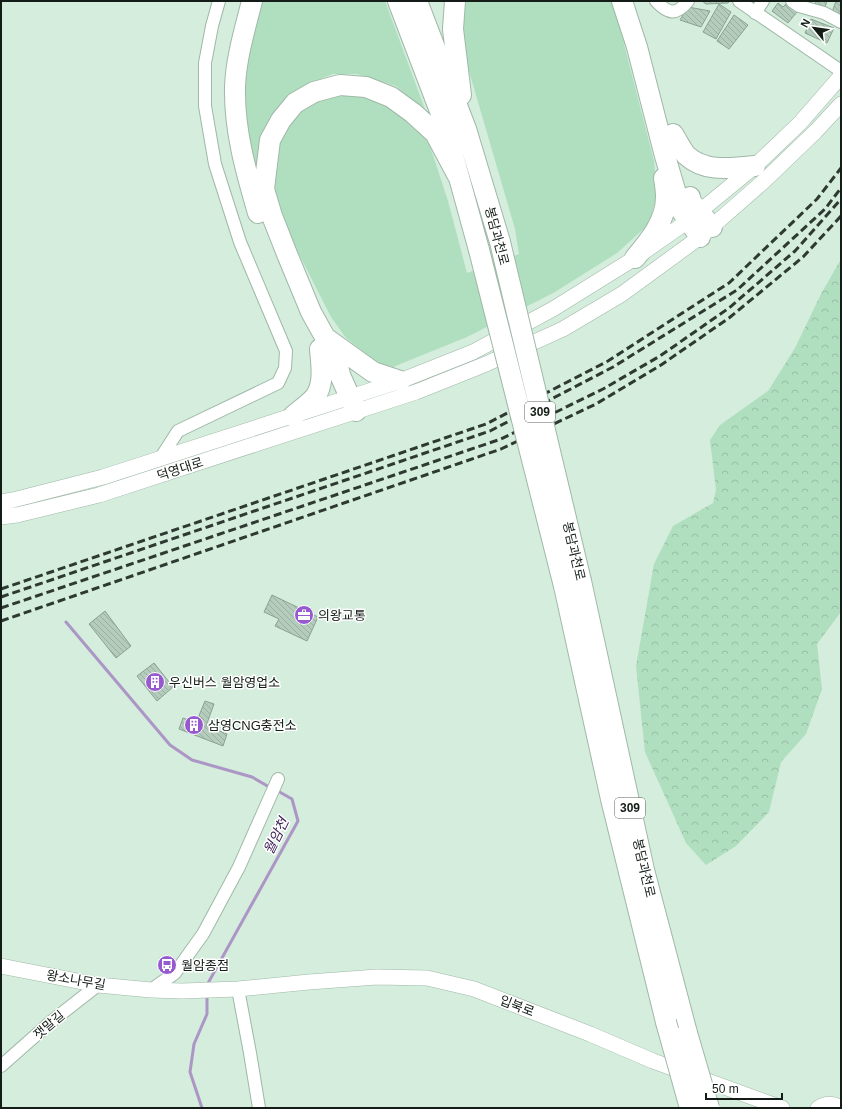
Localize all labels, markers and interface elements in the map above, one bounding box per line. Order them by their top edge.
north arrow [794,8,834,48]
text: N [798,17,812,30]
street label: 봉담과천로 [482,205,512,267]
road number: 309 [525,402,555,422]
street label: 덕영대로 [155,454,205,484]
street label: 봉담과천로 [560,520,588,582]
office icon: 의왕교통 [293,604,315,626]
place label: 의왕교통 [318,608,366,623]
building icon: 우신버스 월암영업소 [144,671,166,693]
place label: 우신버스 월암영업소 [169,675,280,690]
building icon: 삼영CNG충전소 [183,714,205,736]
place label: 삼영CNG충전소 [208,718,297,733]
road number: 309 [615,798,645,818]
water label: 월암천 [260,814,292,857]
street label: 봉담과천로 [630,837,658,899]
bus stop icon: 월암종점 [156,954,178,976]
place label: 월암종점 [181,958,229,973]
street label: 왕소나무길 [45,967,107,993]
street label: 입북로 [498,993,536,1019]
street label: 잿말길 [30,1008,68,1042]
scale bar [706,1075,782,1101]
text: 50 m [712,1082,739,1096]

